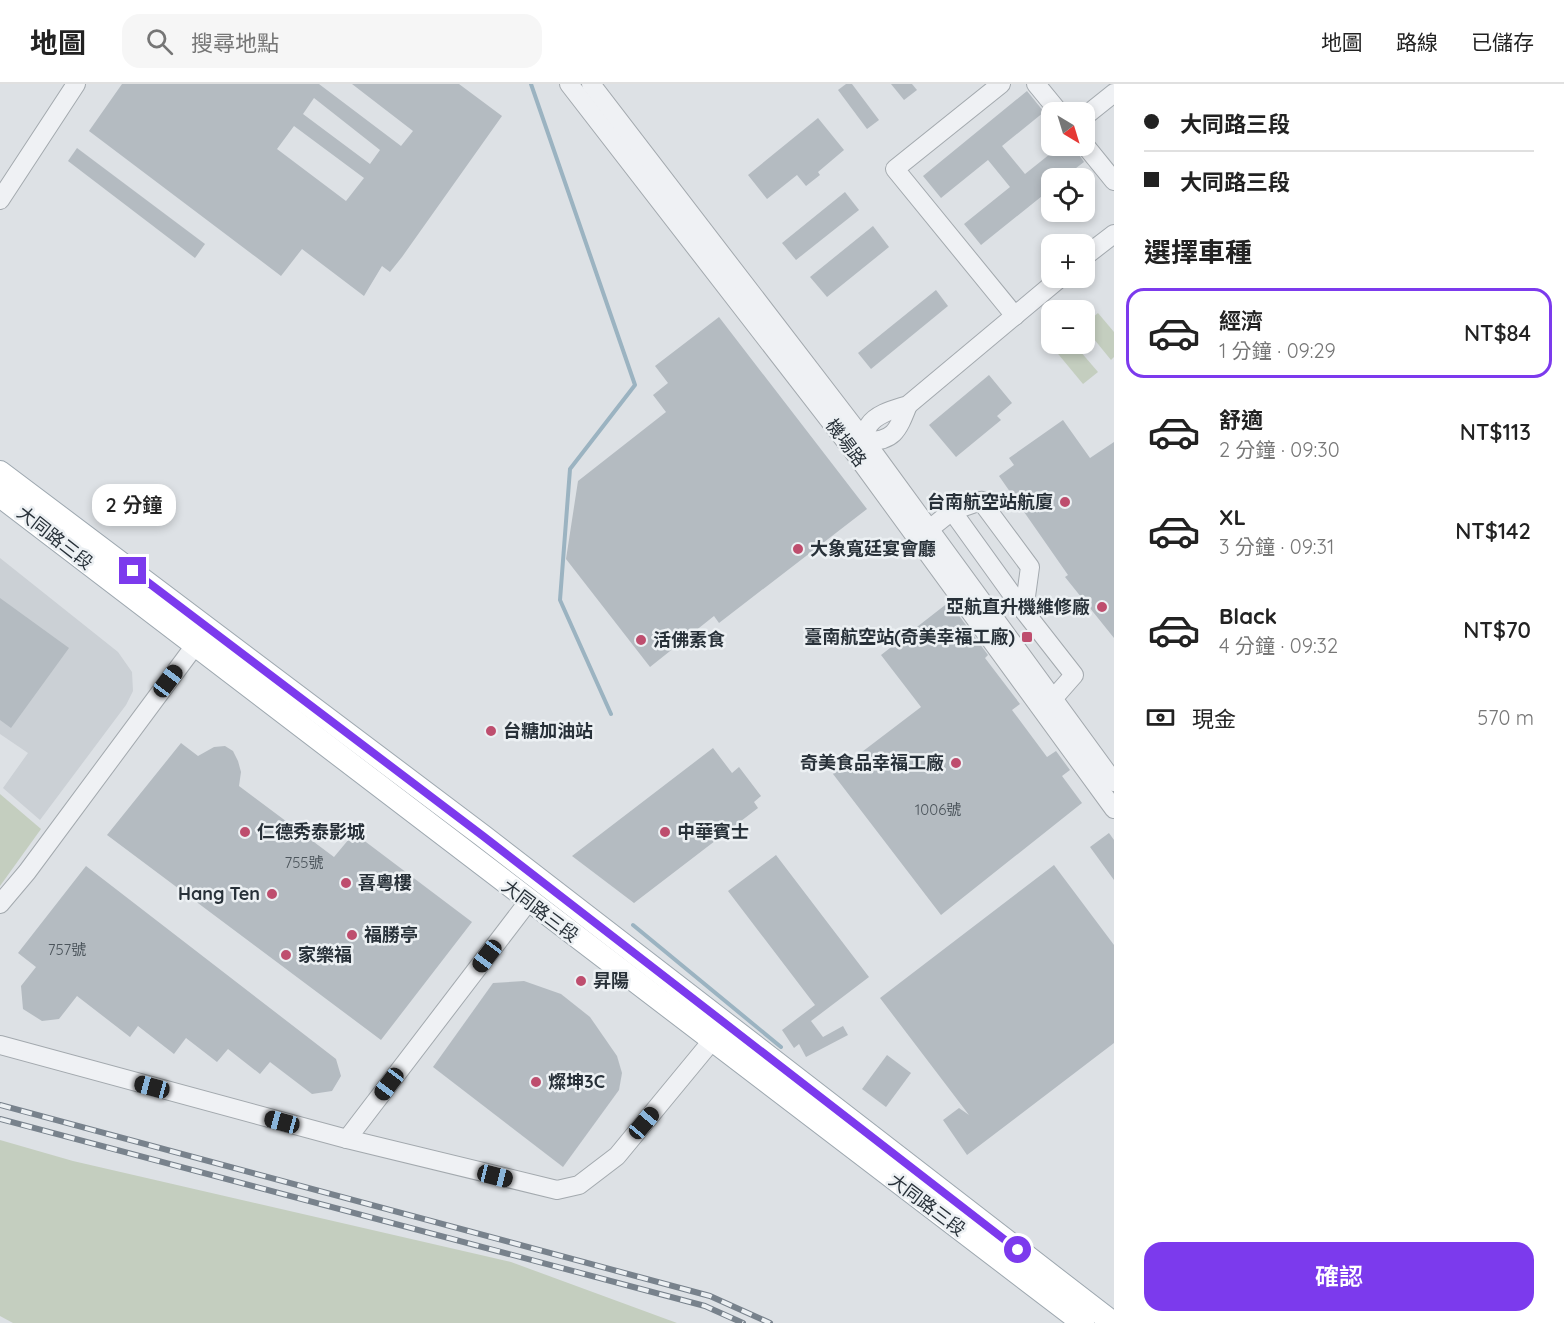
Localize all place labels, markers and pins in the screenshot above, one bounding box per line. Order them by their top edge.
place label: 台南航空站航廈 [927,490,1053,513]
marker: 台南航空站航廈 [1058,495,1072,509]
place label: 大象寬廷宴會廳 [810,537,936,560]
marker: 大象寬廷宴會廳 [791,542,805,556]
place label: 亞航直升機維修廠 [946,595,1090,618]
marker: 亞航直升機維修廠 [1095,600,1109,614]
place label: 臺南航空站(奇美幸福工廠) [804,625,1015,648]
place label: 活佛素食 [653,628,725,651]
marker: 臺南航空站(奇美幸福工廠) [1020,630,1034,644]
marker: 活佛素食 [634,633,648,647]
place label: 台糖加油站 [503,719,593,742]
marker: 台糖加油站 [484,724,498,738]
place label: 奇美食品幸福工廠 [800,751,944,774]
marker: 奇美食品幸福工廠 [949,756,963,770]
place label: 仁德秀泰影城 [257,820,365,843]
place label: 中華賓士 [677,820,749,843]
marker: 仁德秀泰影城 [238,825,252,839]
marker: 中華賓士 [658,825,672,839]
place label: 喜粵樓 [358,871,412,894]
marker: 喜粵樓 [339,876,353,890]
place label: Hang Ten [178,882,260,905]
marker: Hang Ten [265,887,279,901]
place label: 福勝亭 [364,923,418,946]
marker: 福勝亭 [345,928,359,942]
place label: 家樂福 [298,943,352,966]
marker: 家樂福 [279,948,293,962]
place label: 昇陽 [593,969,629,992]
marker: 昇陽 [574,974,588,988]
place label: 燦坤3C [548,1070,605,1093]
marker: 燦坤3C [529,1075,543,1089]

